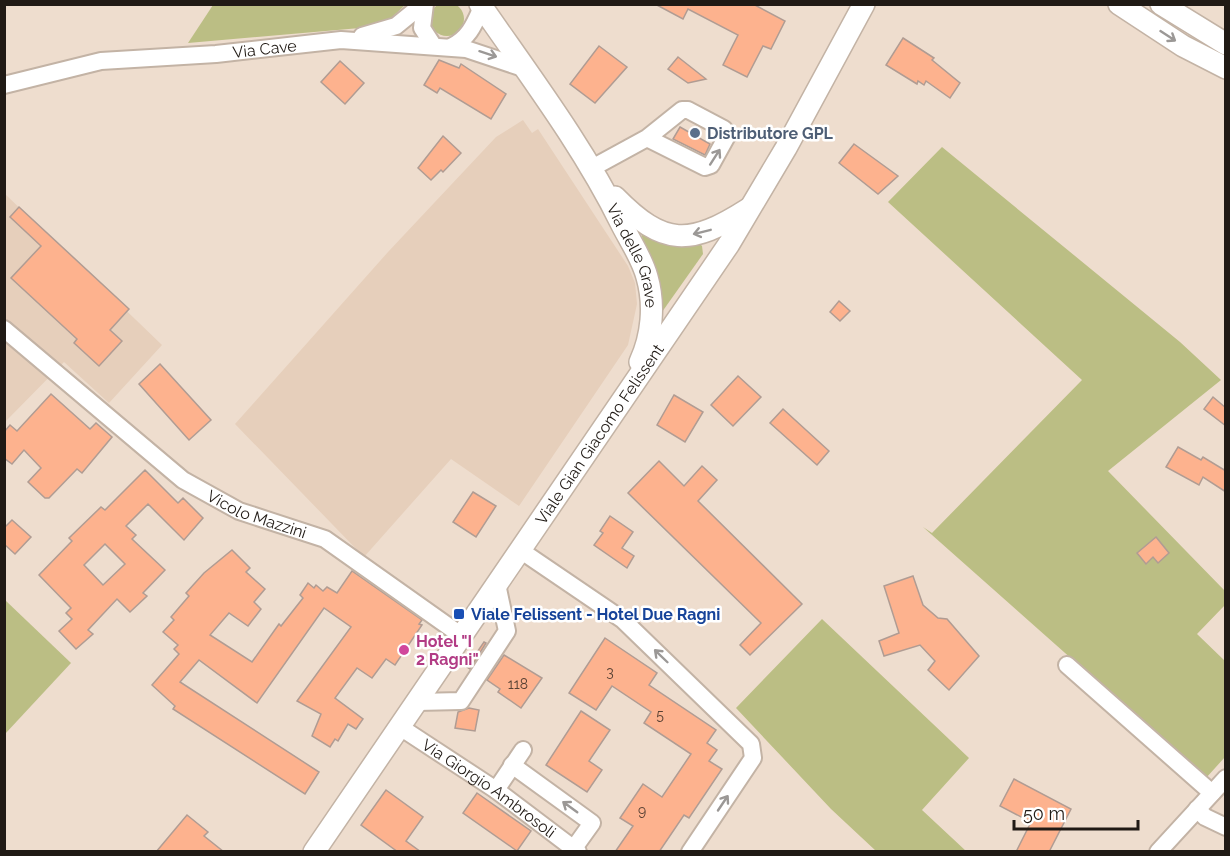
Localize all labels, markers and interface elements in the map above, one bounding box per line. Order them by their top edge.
one-way arrow [1159,30,1176,43]
street label: Via Cave [232,36,298,62]
one-way arrow [478,49,497,60]
place label: Distributore GPL [707,124,834,143]
marker: Distributore GPL [688,126,702,140]
one-way arrow [708,149,721,166]
street label: Via delle Grave [603,200,661,308]
one-way arrow [692,226,711,238]
street label: Viale Gian Giacomo Felissent [531,340,668,528]
street label: Vicolo Mazzini [204,486,309,542]
place label: Viale Felissent - Hotel Due Ragni [471,605,720,624]
marker: Viale Felissent - Hotel Due Ragni [452,607,466,621]
place label: Hotel "I 2 Ragni" [416,632,479,669]
marker: Hotel "I 2 Ragni" [397,643,411,657]
one-way arrow [654,648,669,663]
house number: 3 [606,664,614,680]
house number: 118 [508,676,528,692]
house number: 5 [656,707,664,723]
street label: Via Giorgio Ambrosoli [418,735,559,842]
scale bar [1014,793,1138,831]
one-way arrow [717,795,729,812]
one-way arrow [563,801,579,813]
house number: 9 [638,803,646,819]
text: 50 m [1023,803,1065,824]

